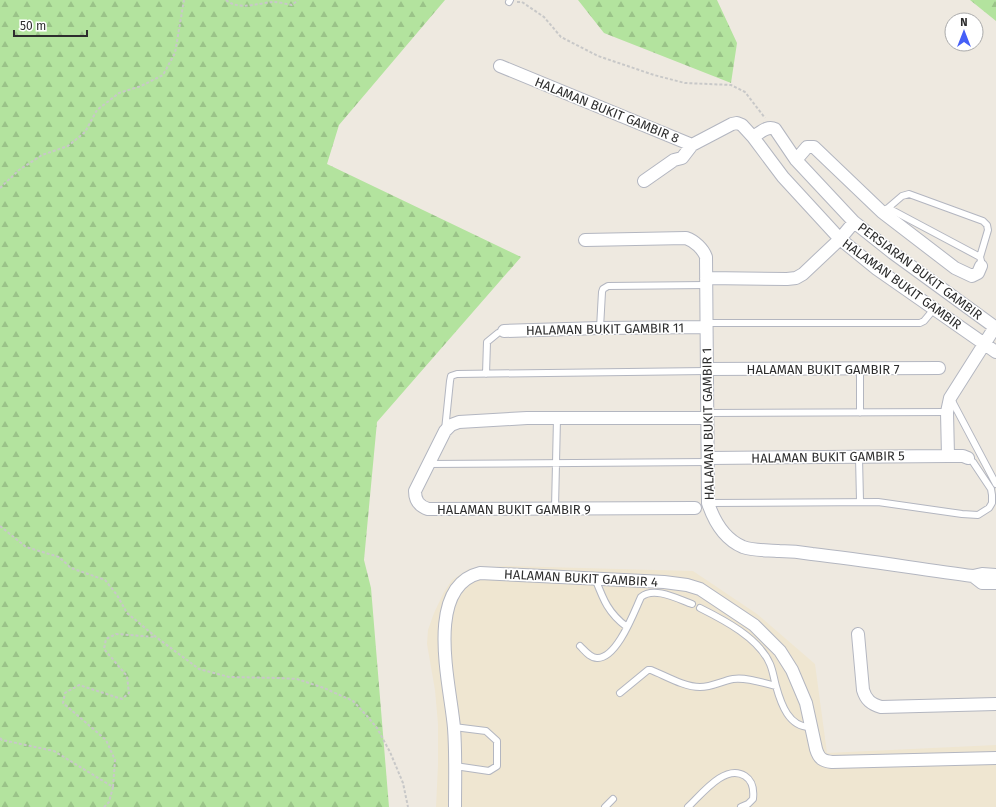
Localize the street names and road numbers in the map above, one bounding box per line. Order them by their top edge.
street label: HALAMAN BUKIT GAMBIR 8 [533,74,681,146]
street label: PERSIARAN BUKIT GAMBIR [855,219,985,323]
street label: HALAMAN BUKIT GAMBIR [839,236,965,332]
street label: HALAMAN BUKIT GAMBIR 11 [526,320,684,338]
street label: HALAMAN BUKIT GAMBIR 1 [699,348,717,500]
street label: HALAMAN BUKIT GAMBIR 7 [747,362,900,377]
street label: HALAMAN BUKIT GAMBIR 5 [751,448,905,466]
street label: HALAMAN BUKIT GAMBIR 9 [437,502,591,517]
street label: HALAMAN BUKIT GAMBIR 4 [504,566,658,590]

